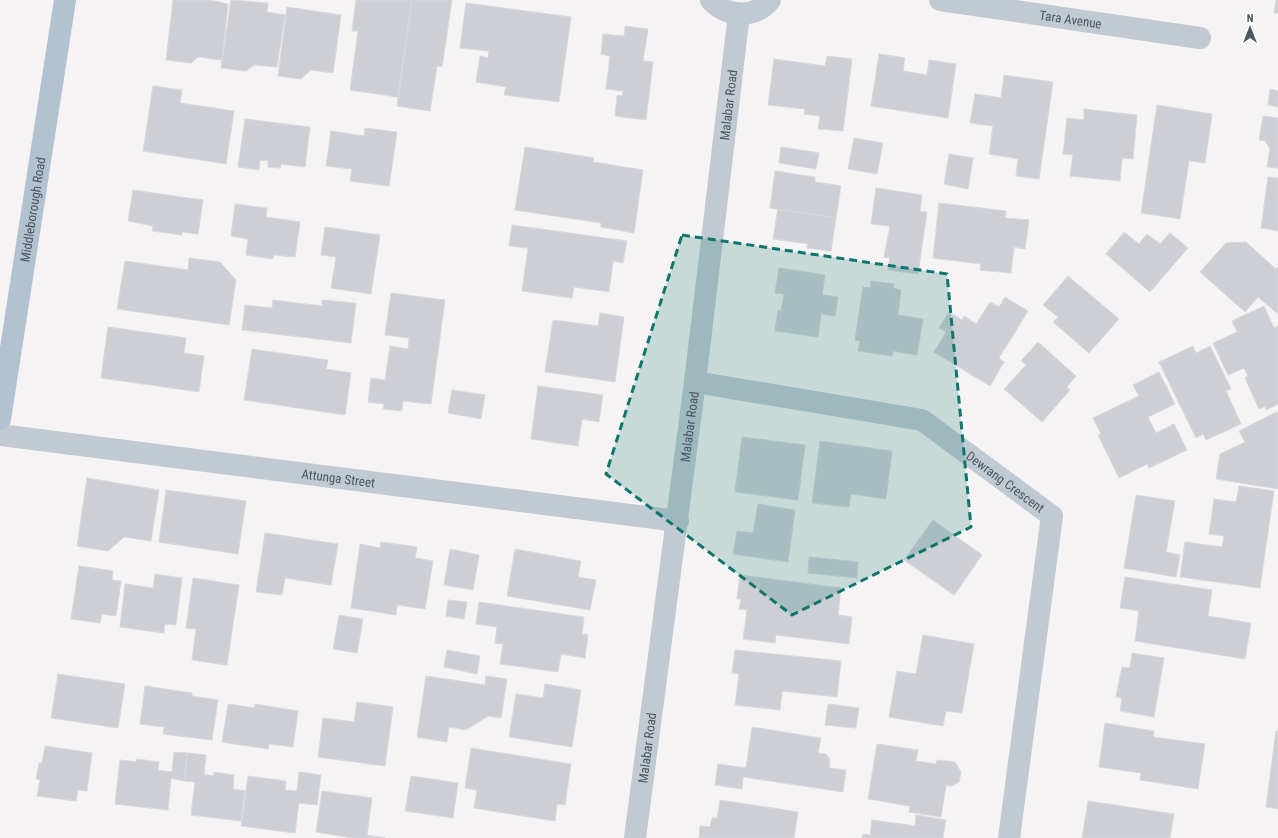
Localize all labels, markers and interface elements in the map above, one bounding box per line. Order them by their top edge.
street label: Tara Avenue [1038,8,1103,32]
north arrow [1230,8,1270,48]
text: N [1247,12,1254,25]
street label: Malabar Road [717,69,740,141]
street label: Middleborough Road [17,156,49,263]
street label: Malabar Road [678,390,702,463]
street label: Dewrang Crescent [963,448,1047,516]
street label: Attunga Street [301,466,376,491]
street label: Malabar Road [635,712,659,784]

